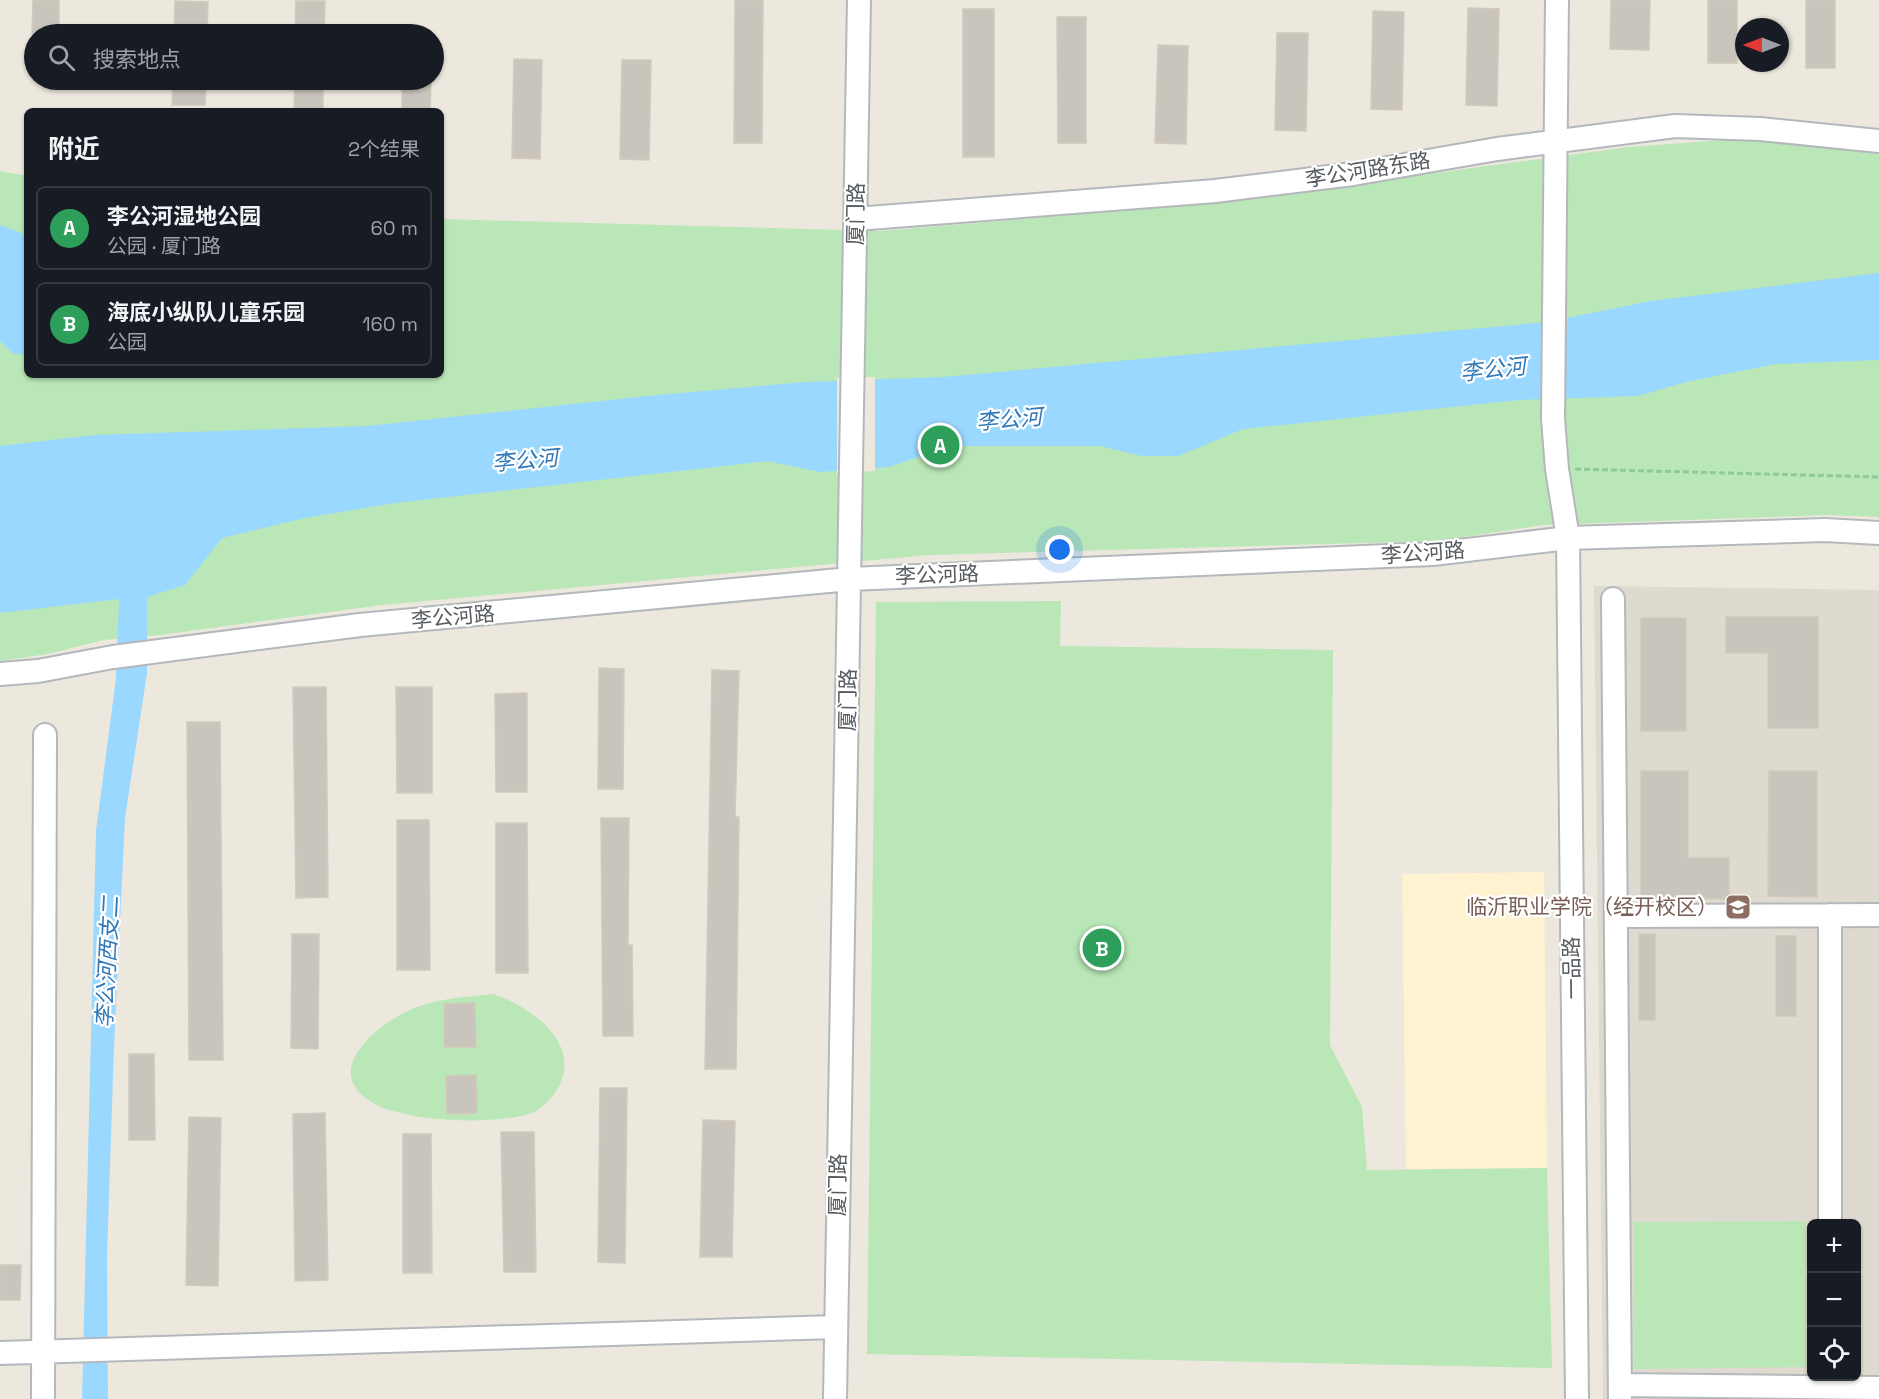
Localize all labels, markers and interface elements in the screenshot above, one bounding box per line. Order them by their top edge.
north arrow [1735,18,1789,72]
search box [24,24,444,90]
icon: search [45,41,78,74]
text: 搜索地点 [93,45,181,73]
text: 附近 [48,132,100,166]
text: 2个结果 [348,136,420,162]
street label: 李公河路东路 [1304,146,1432,193]
street label: 厦门路 [841,182,870,246]
text: 李公河湿地公园 [107,202,261,230]
text: A [63,215,76,241]
text: 60 m [371,215,418,241]
text: 公园 · 厦门路 [107,233,221,259]
text: 海底小纵队儿童乐园 [107,298,305,326]
text: B [63,311,76,337]
text: 160 m [362,311,418,337]
text: 公园 [107,329,147,355]
water label: 李公河 [1459,351,1531,386]
water label: 李公河 [975,402,1047,436]
pin: A [920,422,960,468]
water label: 李公河 [491,443,563,477]
your location [1045,535,1074,564]
street label: 李公河路 [1380,536,1466,569]
street label: 李公河路 [895,560,979,589]
street label: 李公河路 [410,599,496,634]
street label: 厦门路 [833,668,862,732]
school or university icon: 临沂职业学院（经开校区） [1723,892,1753,922]
place label: 临沂职业学院（经开校区） [1466,893,1718,920]
water label: 李公河西支二 [90,894,124,1029]
pin: B [1082,926,1122,970]
street label: 一品路 [1557,936,1586,1000]
street label: 厦门路 [823,1153,852,1217]
map controls [1807,1219,1861,1381]
button: + [1807,1219,1861,1273]
button: − [1807,1273,1861,1327]
button: locate [1807,1327,1861,1381]

